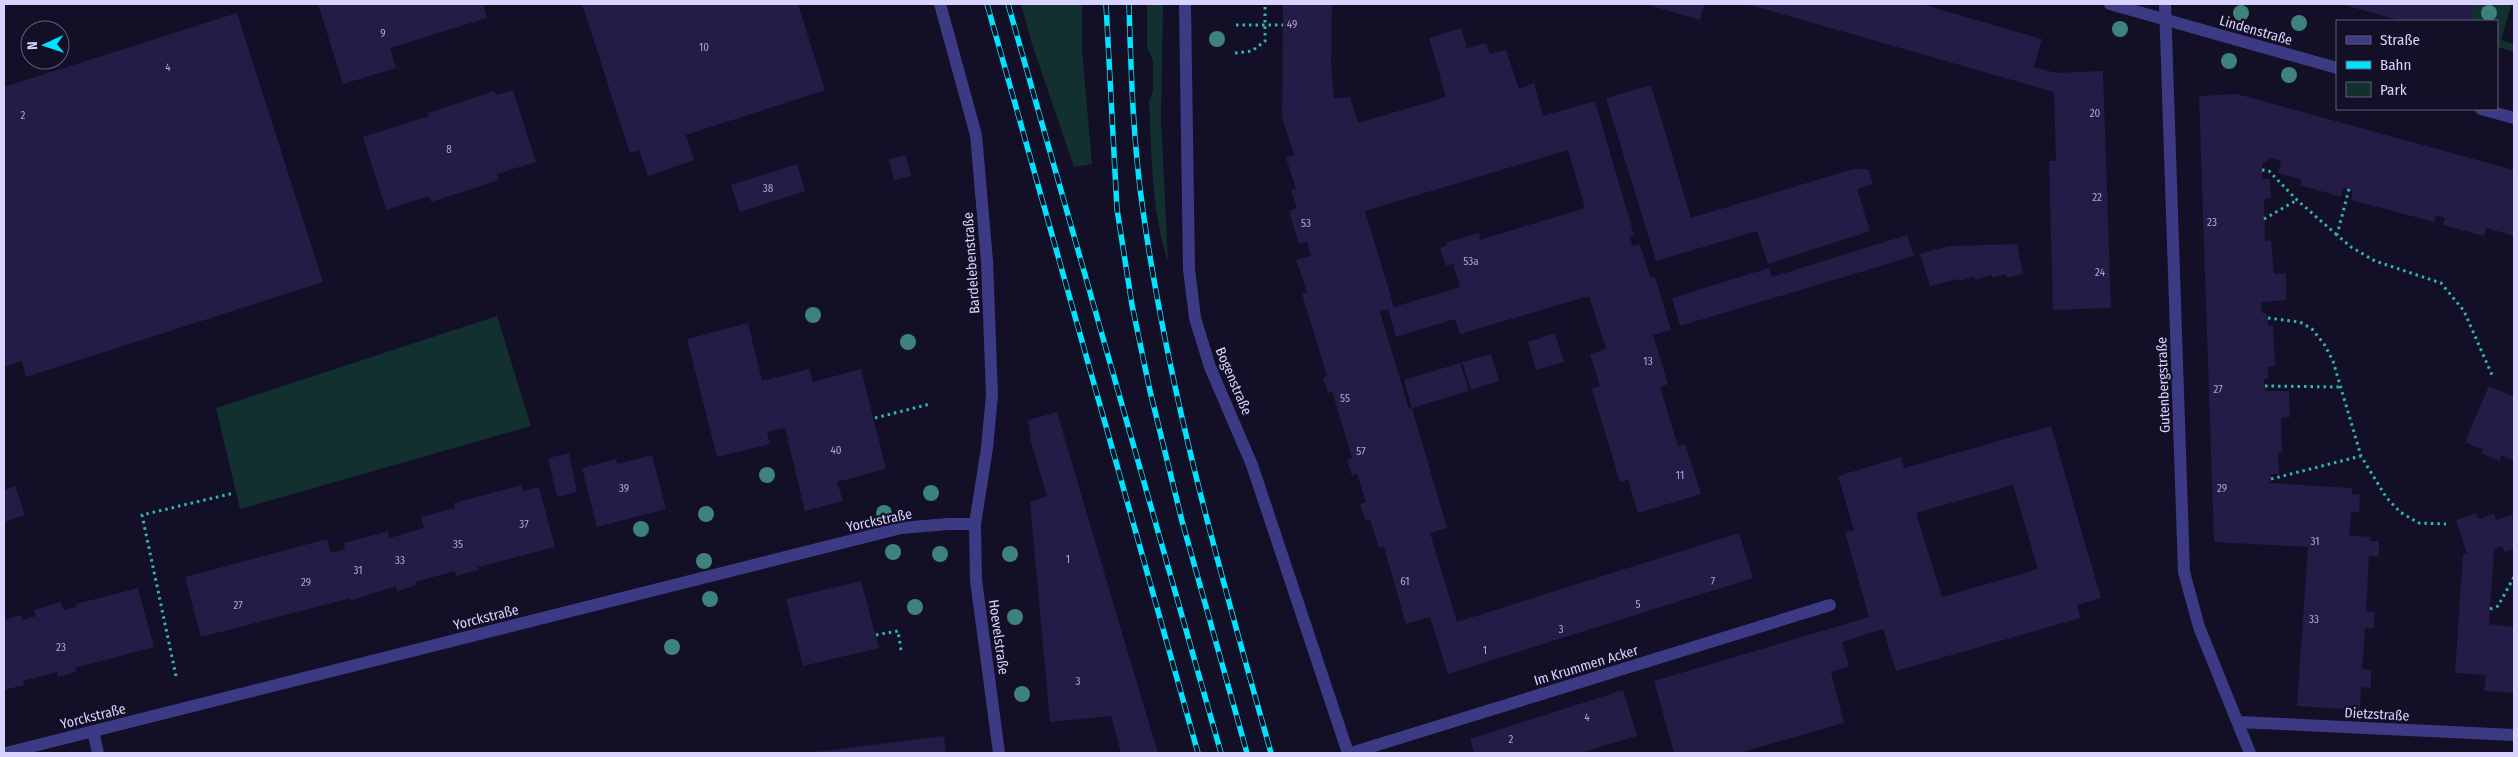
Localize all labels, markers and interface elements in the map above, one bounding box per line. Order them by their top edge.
street label: Lindenstraße [2217,12,2294,49]
house number: 49 [1287,18,1297,31]
north arrow [20,20,70,70]
legend [2336,20,2498,110]
house number: 9 [380,27,386,40]
text: Straße [2380,31,2420,49]
text: N [24,41,41,50]
house number: 10 [699,41,709,54]
text: Bahn [2380,56,2411,74]
house number: 4 [165,61,171,74]
text: Park [2380,81,2407,99]
house number: 20 [2090,107,2101,120]
house number: 2 [21,109,26,122]
house number: 8 [446,143,452,156]
house number: 38 [763,182,774,195]
house number: 22 [2092,191,2102,204]
street label: Bardelebenstraße [959,211,984,314]
house number: 23 [2207,216,2217,229]
house number: 53 [1301,217,1311,230]
house number: 53a [1463,255,1479,268]
house number: 24 [2095,266,2106,279]
street label: Gutenbergstraße [2153,337,2174,433]
street label: Bogenstraße [1212,345,1255,418]
house number: 13 [1643,355,1653,368]
house number: 27 [2213,383,2223,396]
house number: 55 [1340,392,1350,405]
house number: 40 [830,444,842,457]
house number: 57 [1356,445,1366,458]
house number: 11 [1676,469,1684,482]
house number: 39 [619,482,629,495]
house number: 29 [2217,482,2227,495]
street label: Yorckstraße [845,505,914,536]
house number: 37 [519,518,529,531]
house number: 31 [2311,535,2320,548]
house number: 35 [453,538,463,551]
house number: 1 [1066,553,1070,566]
house number: 33 [395,554,405,567]
house number: 31 [354,564,363,577]
house number: 61 [1400,575,1410,588]
house number: 7 [1711,575,1716,588]
house number: 29 [301,576,311,589]
street label: Hoevelstraße [985,598,1012,676]
house number: 5 [1635,598,1641,611]
house number: 27 [233,599,243,612]
street label: Yorckstraße [452,601,521,634]
house number: 33 [2309,613,2319,626]
house number: 3 [1559,623,1564,636]
house number: 23 [56,641,66,654]
street label: Im Krummen Acker [1532,642,1640,689]
house number: 1 [1483,644,1487,657]
house number: 3 [1076,675,1081,688]
street label: Yorckstraße [59,700,128,733]
street label: Dietzstraße [2344,704,2410,725]
house number: 4 [1584,711,1590,724]
house number: 2 [1509,733,1514,746]

